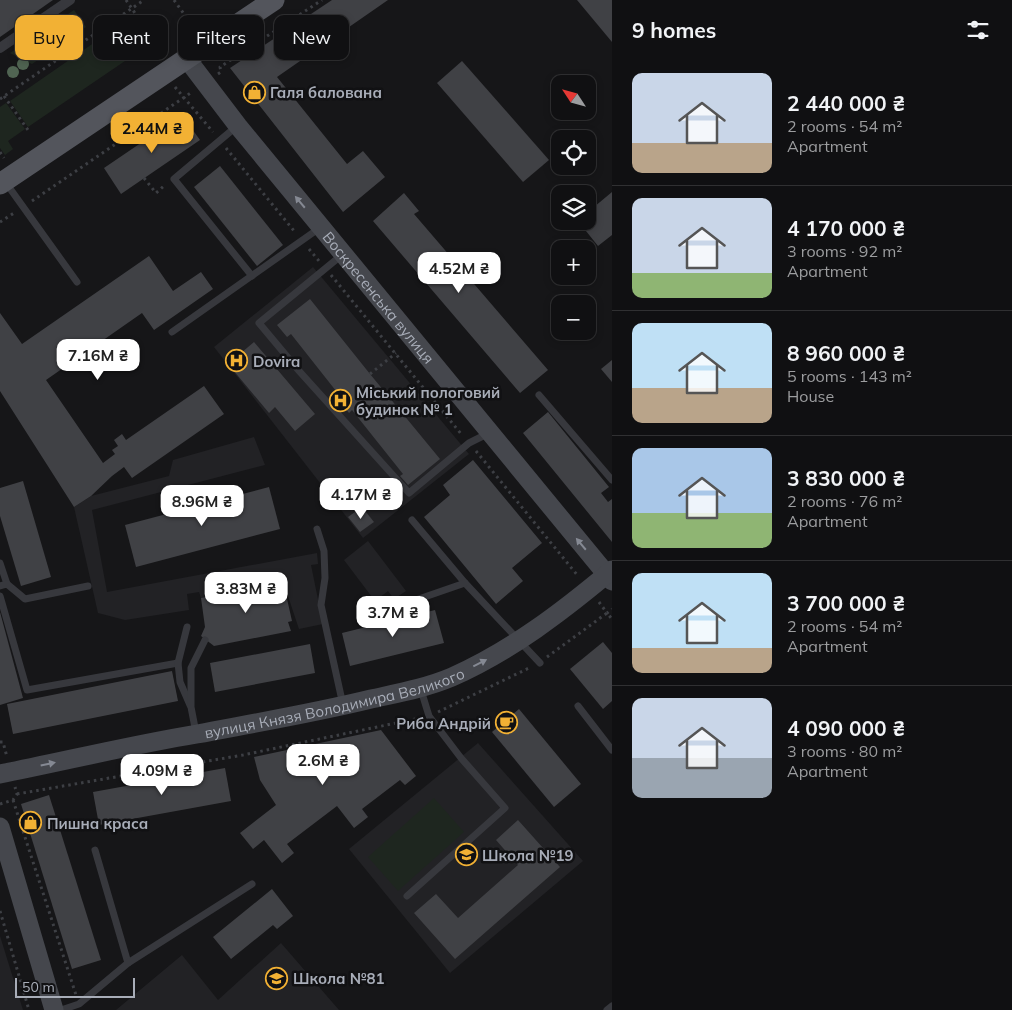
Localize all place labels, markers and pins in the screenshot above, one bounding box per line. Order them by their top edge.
shop icon: Галя балована [242,80,266,104]
place label: Галя балована [270,83,382,102]
pin: 2.44M ₴ [106,112,198,154]
pin: 4.52M ₴ [413,252,505,294]
pin: 7.16M ₴ [52,338,144,381]
hospital icon: Dovira [225,349,249,373]
place label: Dovira [253,352,300,371]
place label: Міський пологовий будинок № 1 [356,383,500,419]
hospital icon: Міський пологовий будинок № 1 [328,389,352,413]
pin: 4.17M ₴ [315,478,407,520]
pin: 8.96M ₴ [156,484,248,527]
pin: 3.83M ₴ [200,572,292,614]
pin: 3.7M ₴ [352,596,434,638]
cafe icon: Риба Андрій [495,711,519,735]
place label: Риба Андрій [396,714,491,733]
pin: 2.6M ₴ [282,744,364,786]
pin: 4.09M ₴ [116,754,208,796]
shop icon: Пишна краса [19,811,43,835]
place label: Пишна краса [47,814,148,833]
school or university icon: Школа №19 [454,843,478,867]
place label: Школа №19 [482,846,573,865]
school or university icon: Школа №81 [265,966,289,990]
place label: Школа №81 [293,969,384,988]

